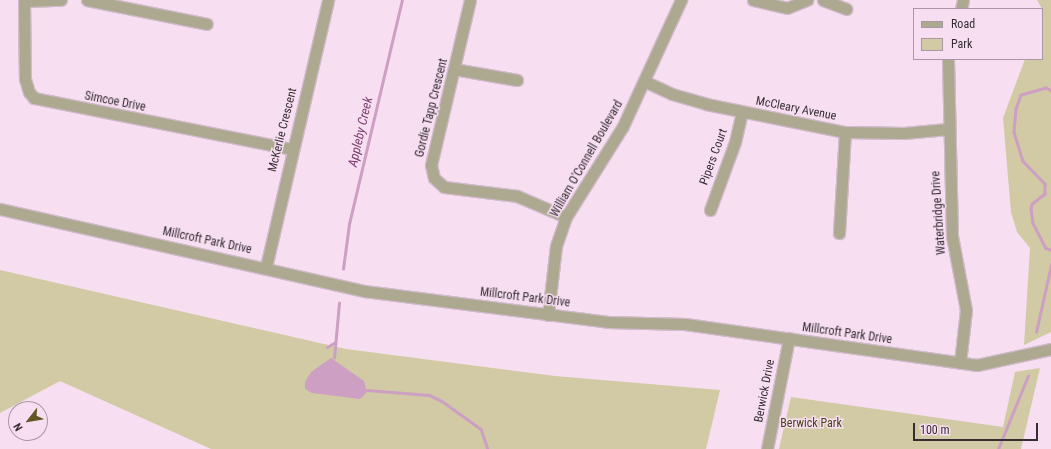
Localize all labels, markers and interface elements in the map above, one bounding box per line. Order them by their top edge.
legend [913,8,1043,60]
text: Road [951,17,975,31]
text: Park [951,37,972,51]
street label: Gordie Tapp Crescent [413,57,451,159]
street label: McKerlie Crescent [266,86,300,174]
street label: Simcoe Drive [83,89,147,115]
street label: McCleary Avenue [755,94,837,124]
water label: Appleby Creek [345,96,377,168]
street label: William O'Connell Boulevard [548,98,626,220]
street label: Pipers Court [697,127,731,187]
street label: Waterbridge Drive [929,171,949,255]
street label: Millcroft Park Drive [161,225,253,257]
street label: Millcroft Park Drive [479,285,571,311]
street label: Millcroft Park Drive [801,321,893,347]
street label: Berwick Drive [752,358,778,424]
north arrow [8,401,48,441]
scale bar [915,415,1040,441]
park label: Berwick Park [780,417,842,431]
text: N [11,421,25,433]
text: 100 m [920,423,950,437]

